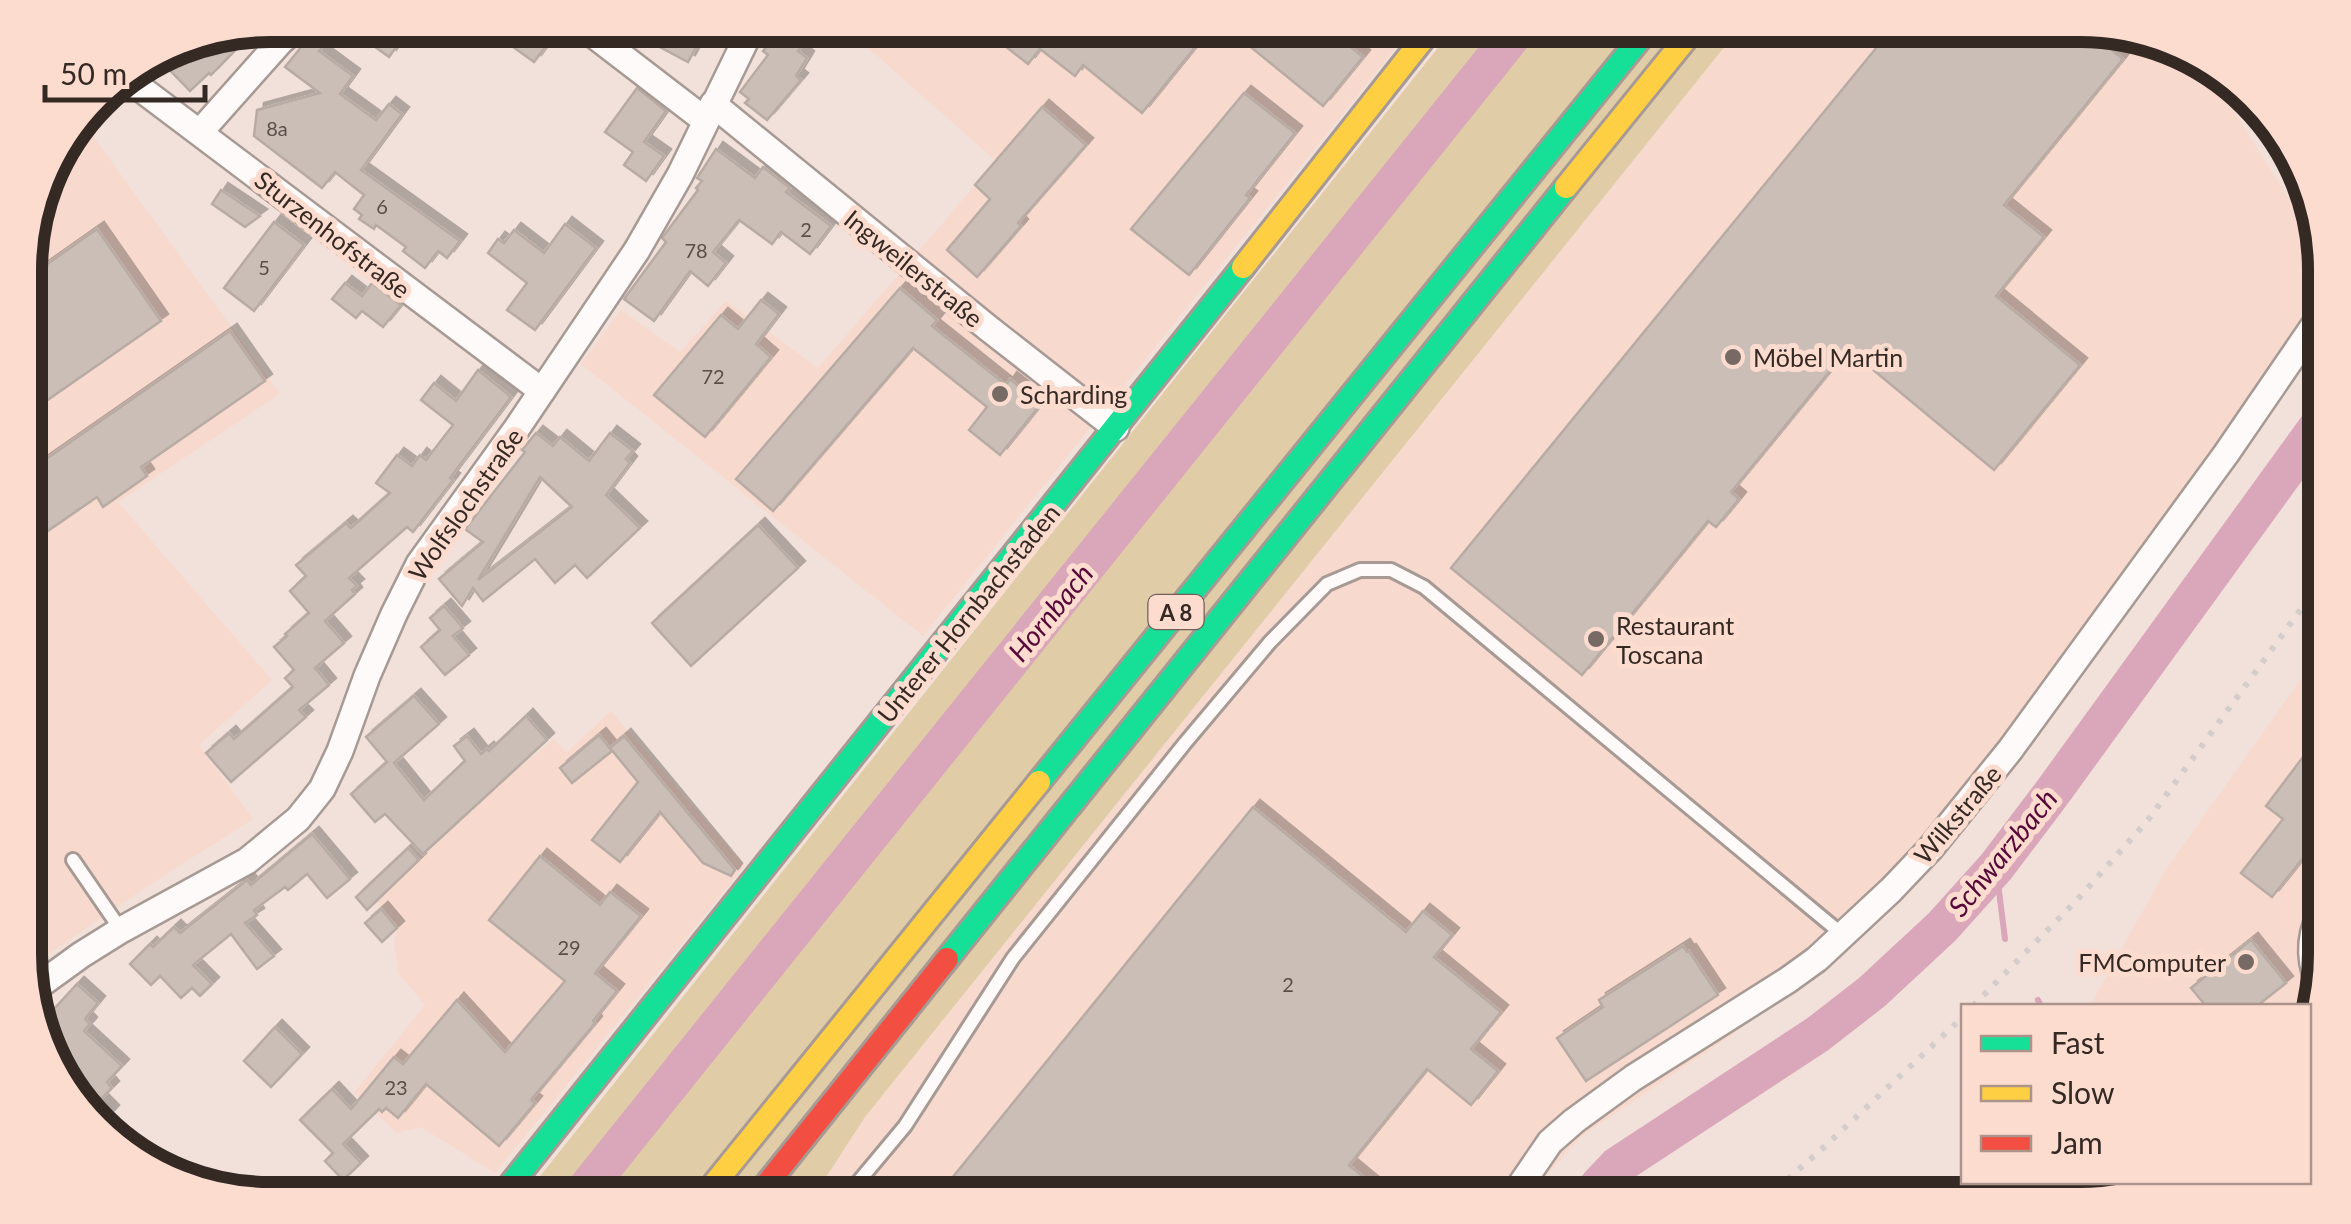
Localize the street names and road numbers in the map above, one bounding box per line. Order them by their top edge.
street label: Sturzenhofstraße [249,164,417,304]
street label: Ingweilerstraße [839,203,989,333]
street label: Wolfslochstraße [401,422,529,586]
street label: Unterer Hornbachstaden [871,498,1065,728]
road number: A 8 [1148,595,1204,629]
street label: Wilkstraße [1907,759,2007,869]

